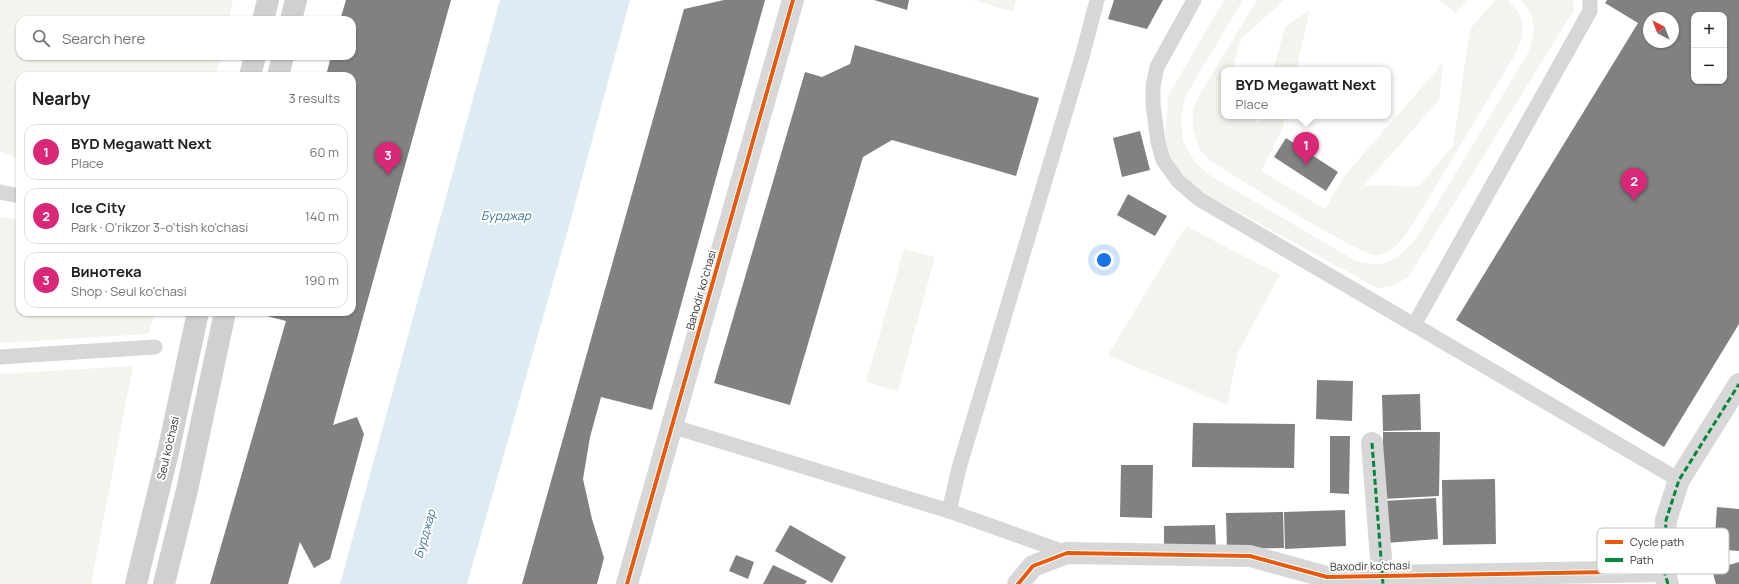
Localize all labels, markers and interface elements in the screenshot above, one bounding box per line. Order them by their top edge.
north arrow [1643,12,1679,48]
map controls [1691,12,1727,84]
button: + [1691,12,1727,48]
search box [16,16,356,60]
icon: search [30,27,52,49]
text: Search here [62,28,145,49]
button: − [1691,48,1727,84]
popup [1221,67,1391,119]
text: BYD Megawatt Next [1236,74,1376,95]
text: Nearby [32,87,90,110]
text: 3 results [288,89,340,107]
text: Place [1236,95,1268,113]
pin: 1 [1293,132,1319,165]
text: BYD Megawatt Next [71,133,212,154]
pin: 3 [375,142,401,175]
text: 1 [43,143,49,161]
text: 60 m [309,143,339,161]
text: Place [71,154,104,172]
pin: 2 [1621,168,1647,201]
text: Ice City [71,197,126,218]
text: 2 [42,207,50,225]
text: 140 m [305,207,339,225]
water label: Бурджар [481,207,532,224]
text: Park · O'rikzor 3-o'tish ko'chasi [71,218,248,236]
street label: Bahodir koʻchasi [682,248,719,332]
your location [1094,250,1114,270]
text: Винотека [71,261,142,282]
text: 3 [42,271,50,289]
text: 190 m [304,271,339,289]
text: Shop · Seul ko'chasi [71,282,187,300]
street label: Seul ko'chasi [153,415,182,481]
water label: Бурджар [409,507,440,560]
legend [1597,528,1729,574]
text: Cycle path [1630,534,1684,549]
text: Path [1630,552,1653,567]
street label: Baxodir ko'chasi [1330,557,1410,574]

